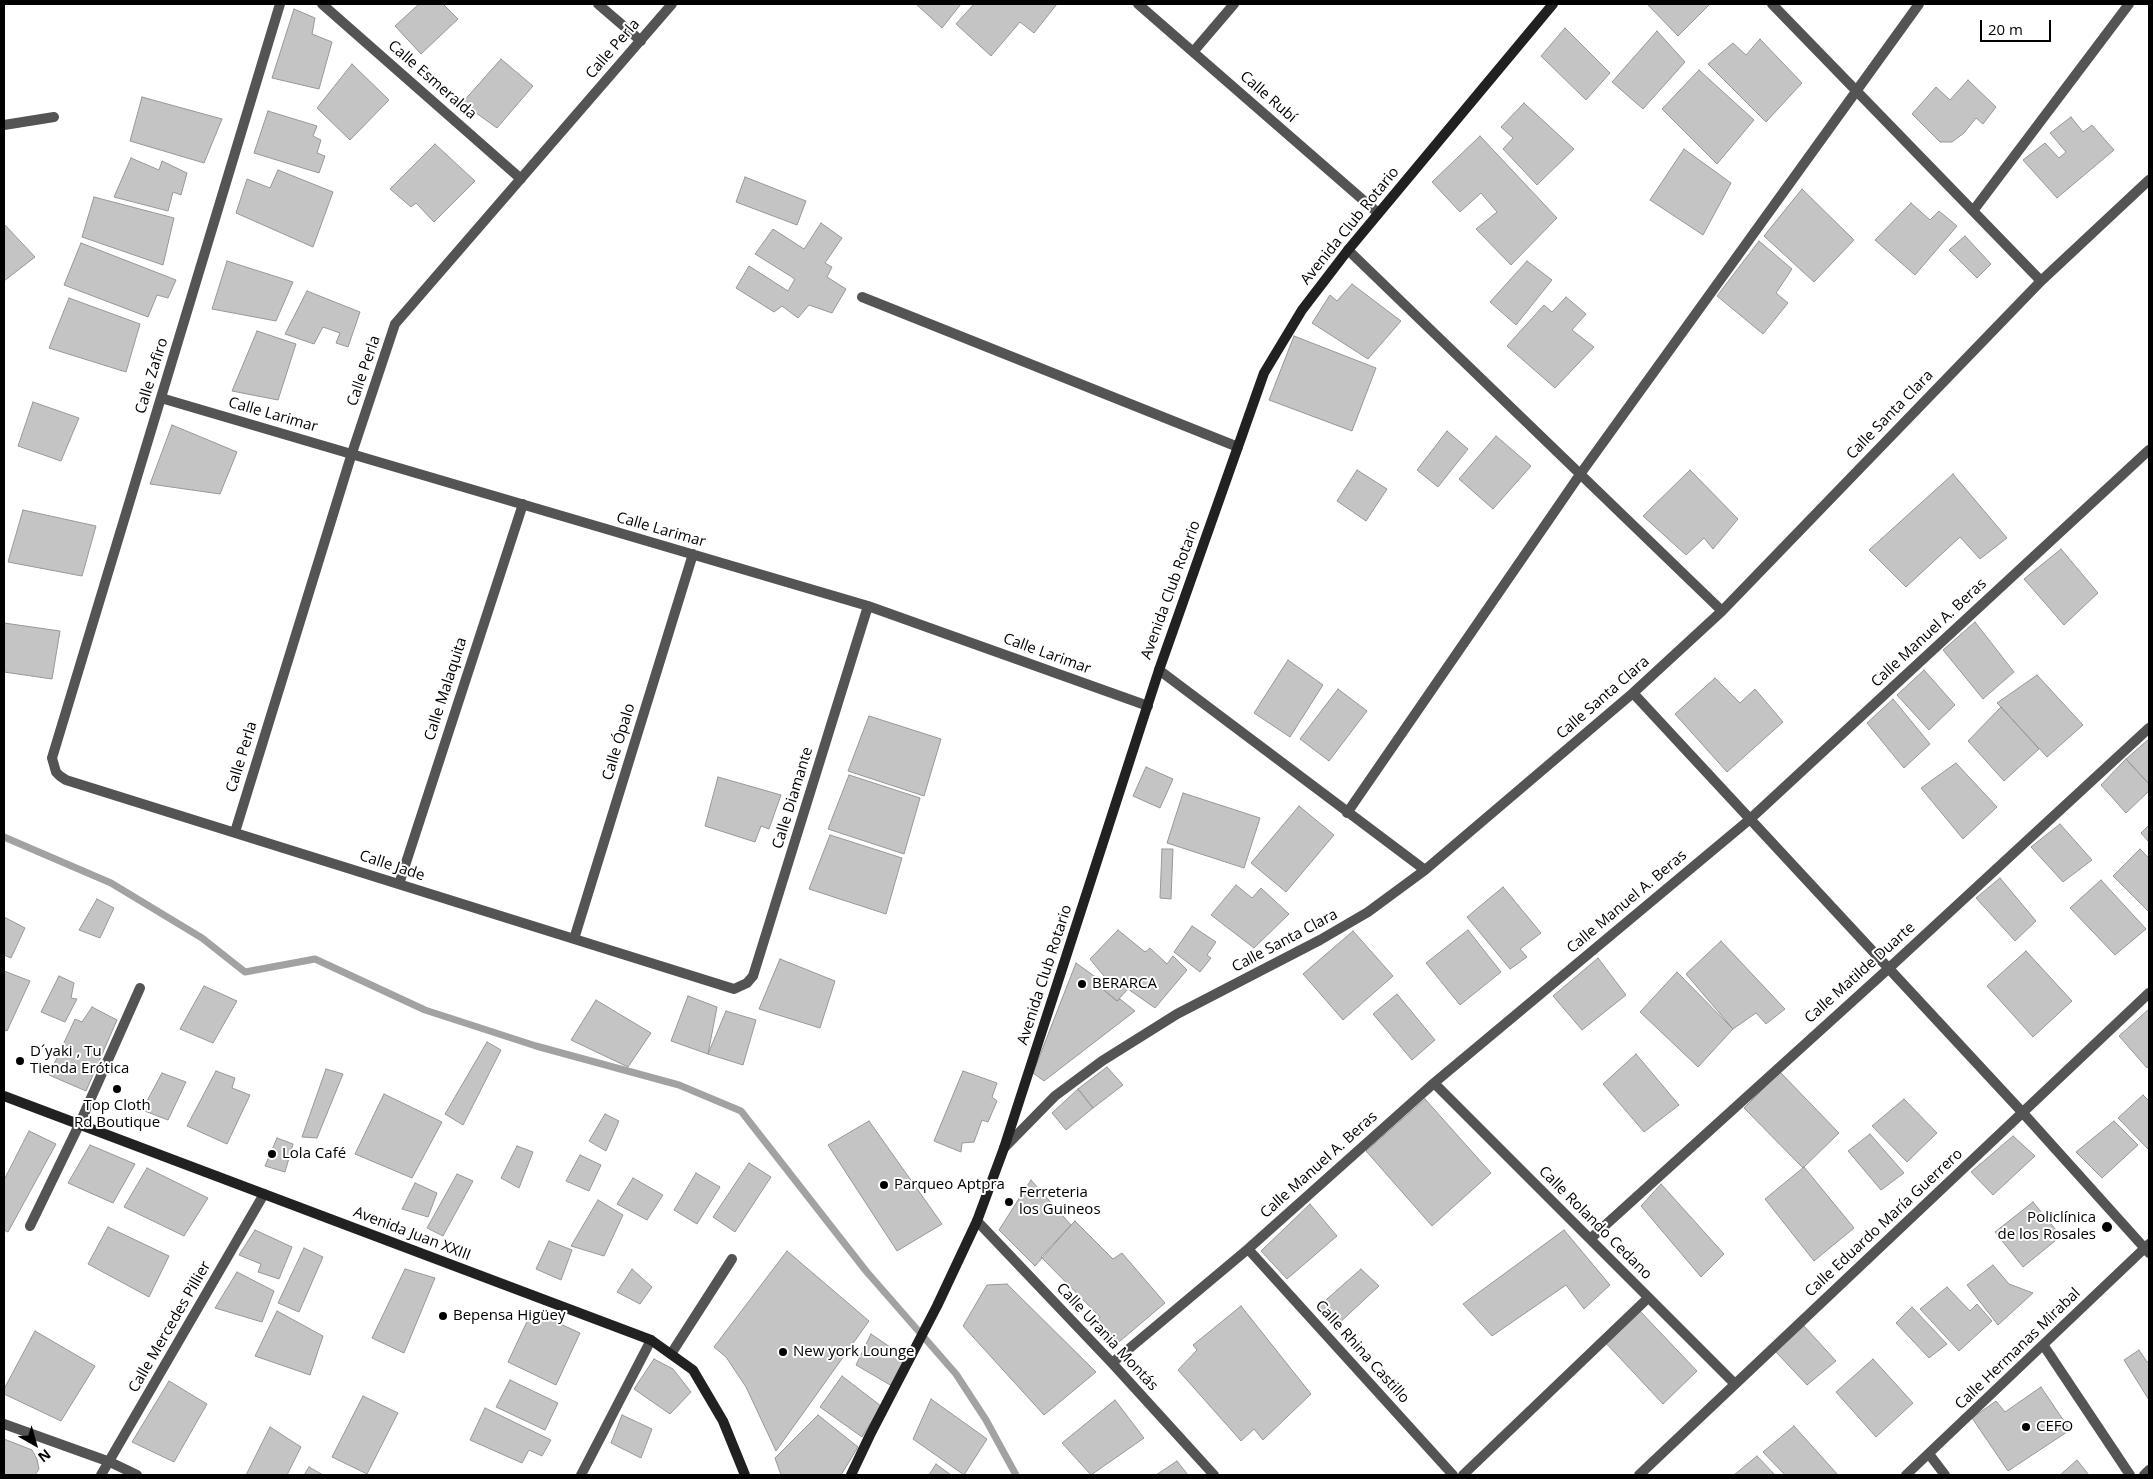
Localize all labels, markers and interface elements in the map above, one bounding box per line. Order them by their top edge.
scale bar [1983,10,2054,42]
street label: Calle Perla [582,15,644,83]
text: 20 m [1988,19,2023,39]
street label: Calle Esmeralda [384,37,480,123]
street label: Calle Rubí [1236,68,1300,126]
street label: Avenida Club Rotario [1297,164,1403,288]
street label: Calle Perla [344,333,384,409]
street label: Calle Zafiro [132,336,172,416]
street label: Calle Santa Clara [1843,367,1937,463]
street label: Calle Larimar [226,394,320,436]
street label: Calle Larimar [614,509,708,551]
street label: Avenida Club Rotario [1138,518,1204,662]
street label: Calle Manuel A. Beras [1868,575,1990,691]
street label: Calle Larimar [1001,630,1093,678]
street label: Calle Malaquita [421,635,471,743]
street label: Calle Santa Clara [1553,653,1653,743]
street label: Calle Ópalo [599,701,639,783]
street label: Calle Perla [223,719,261,795]
street label: Calle Diamante [769,745,817,851]
street label: Calle Jade [357,847,427,885]
street label: Calle Manuel A. Beras [1563,847,1691,957]
street label: Avenida Club Rotario [1014,903,1076,1047]
street label: Calle Santa Clara [1229,906,1341,976]
street label: Calle Matilde Duarte [1801,919,1919,1027]
place label: BERARCA [1092,975,1157,993]
marker: BERARCA [1076,978,1088,990]
place label: D´yaki , Tu Tienda Erótica [30,1043,129,1078]
marker: D´yaki , Tu Tienda Erótica [14,1055,26,1067]
marker: Top Cloth Rd Boutique [111,1083,123,1095]
place label: Top Cloth Rd Boutique [74,1097,160,1132]
street label: Calle Manuel A. Beras [1257,1108,1381,1222]
place label: Lola Café [282,1145,346,1163]
street label: Calle Eduardo María Guerrero [1801,1145,1967,1301]
marker: Lola Café [266,1148,278,1160]
street label: Calle Rolando Cedano [1535,1163,1655,1283]
place label: Parqueo Aptpra [894,1176,1005,1194]
marker: Parqueo Aptpra [878,1179,890,1191]
place label: Ferreteria los Guineos [1019,1184,1101,1219]
marker: Ferreteria los Guineos [1003,1196,1015,1208]
street label: Avenida Juan XXIII [351,1203,473,1265]
place label: Policlínica de los Rosales [1998,1209,2096,1244]
marker: Policlínica de los Rosales [2100,1220,2114,1234]
street label: Calle Mercedes Pillier [125,1258,215,1396]
street label: Calle Urania Montás [1052,1279,1162,1395]
street label: Calle Hermanas Mirabal [1952,1284,2084,1414]
street label: Calle Rhina Castillo [1311,1297,1413,1407]
place label: Bepensa Higüey [453,1307,565,1325]
marker: Bepensa Higüey [437,1310,449,1322]
place label: New york Lounge [793,1343,915,1361]
marker: New york Lounge [777,1346,789,1358]
place label: CEFO [2036,1418,2073,1436]
north arrow [10,1419,60,1469]
marker: CEFO [2020,1421,2032,1433]
text: N [34,1445,55,1467]

